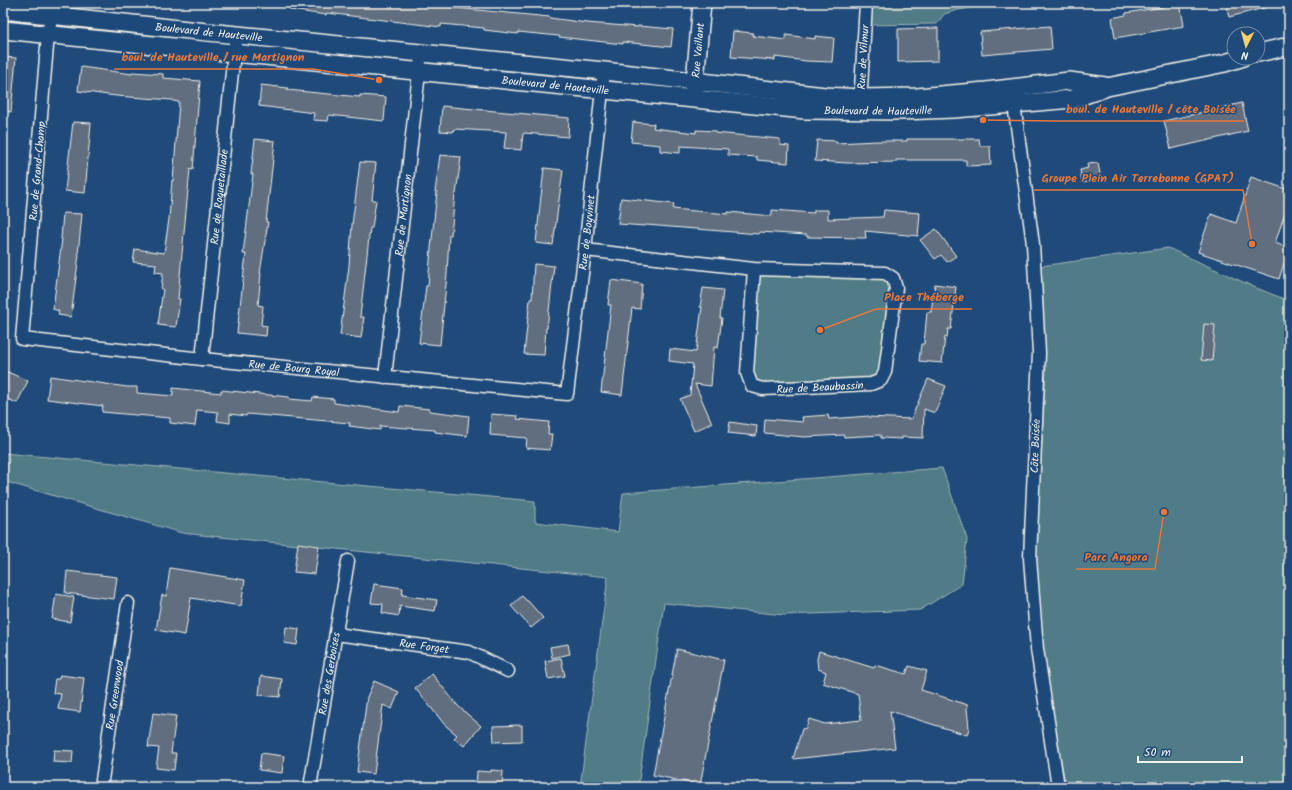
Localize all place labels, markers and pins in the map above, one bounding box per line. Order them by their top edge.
callout: boul. de Hauteville / rue Martignon [114,45,313,69]
callout: boul. de Hauteville / côte Boisée [1058,97,1244,121]
callout: Groupe Plein Air Terrebonne (GPAT) [1034,166,1243,190]
callout: Place Théberge [876,285,972,309]
callout: Parc Angora [1076,545,1155,569]

